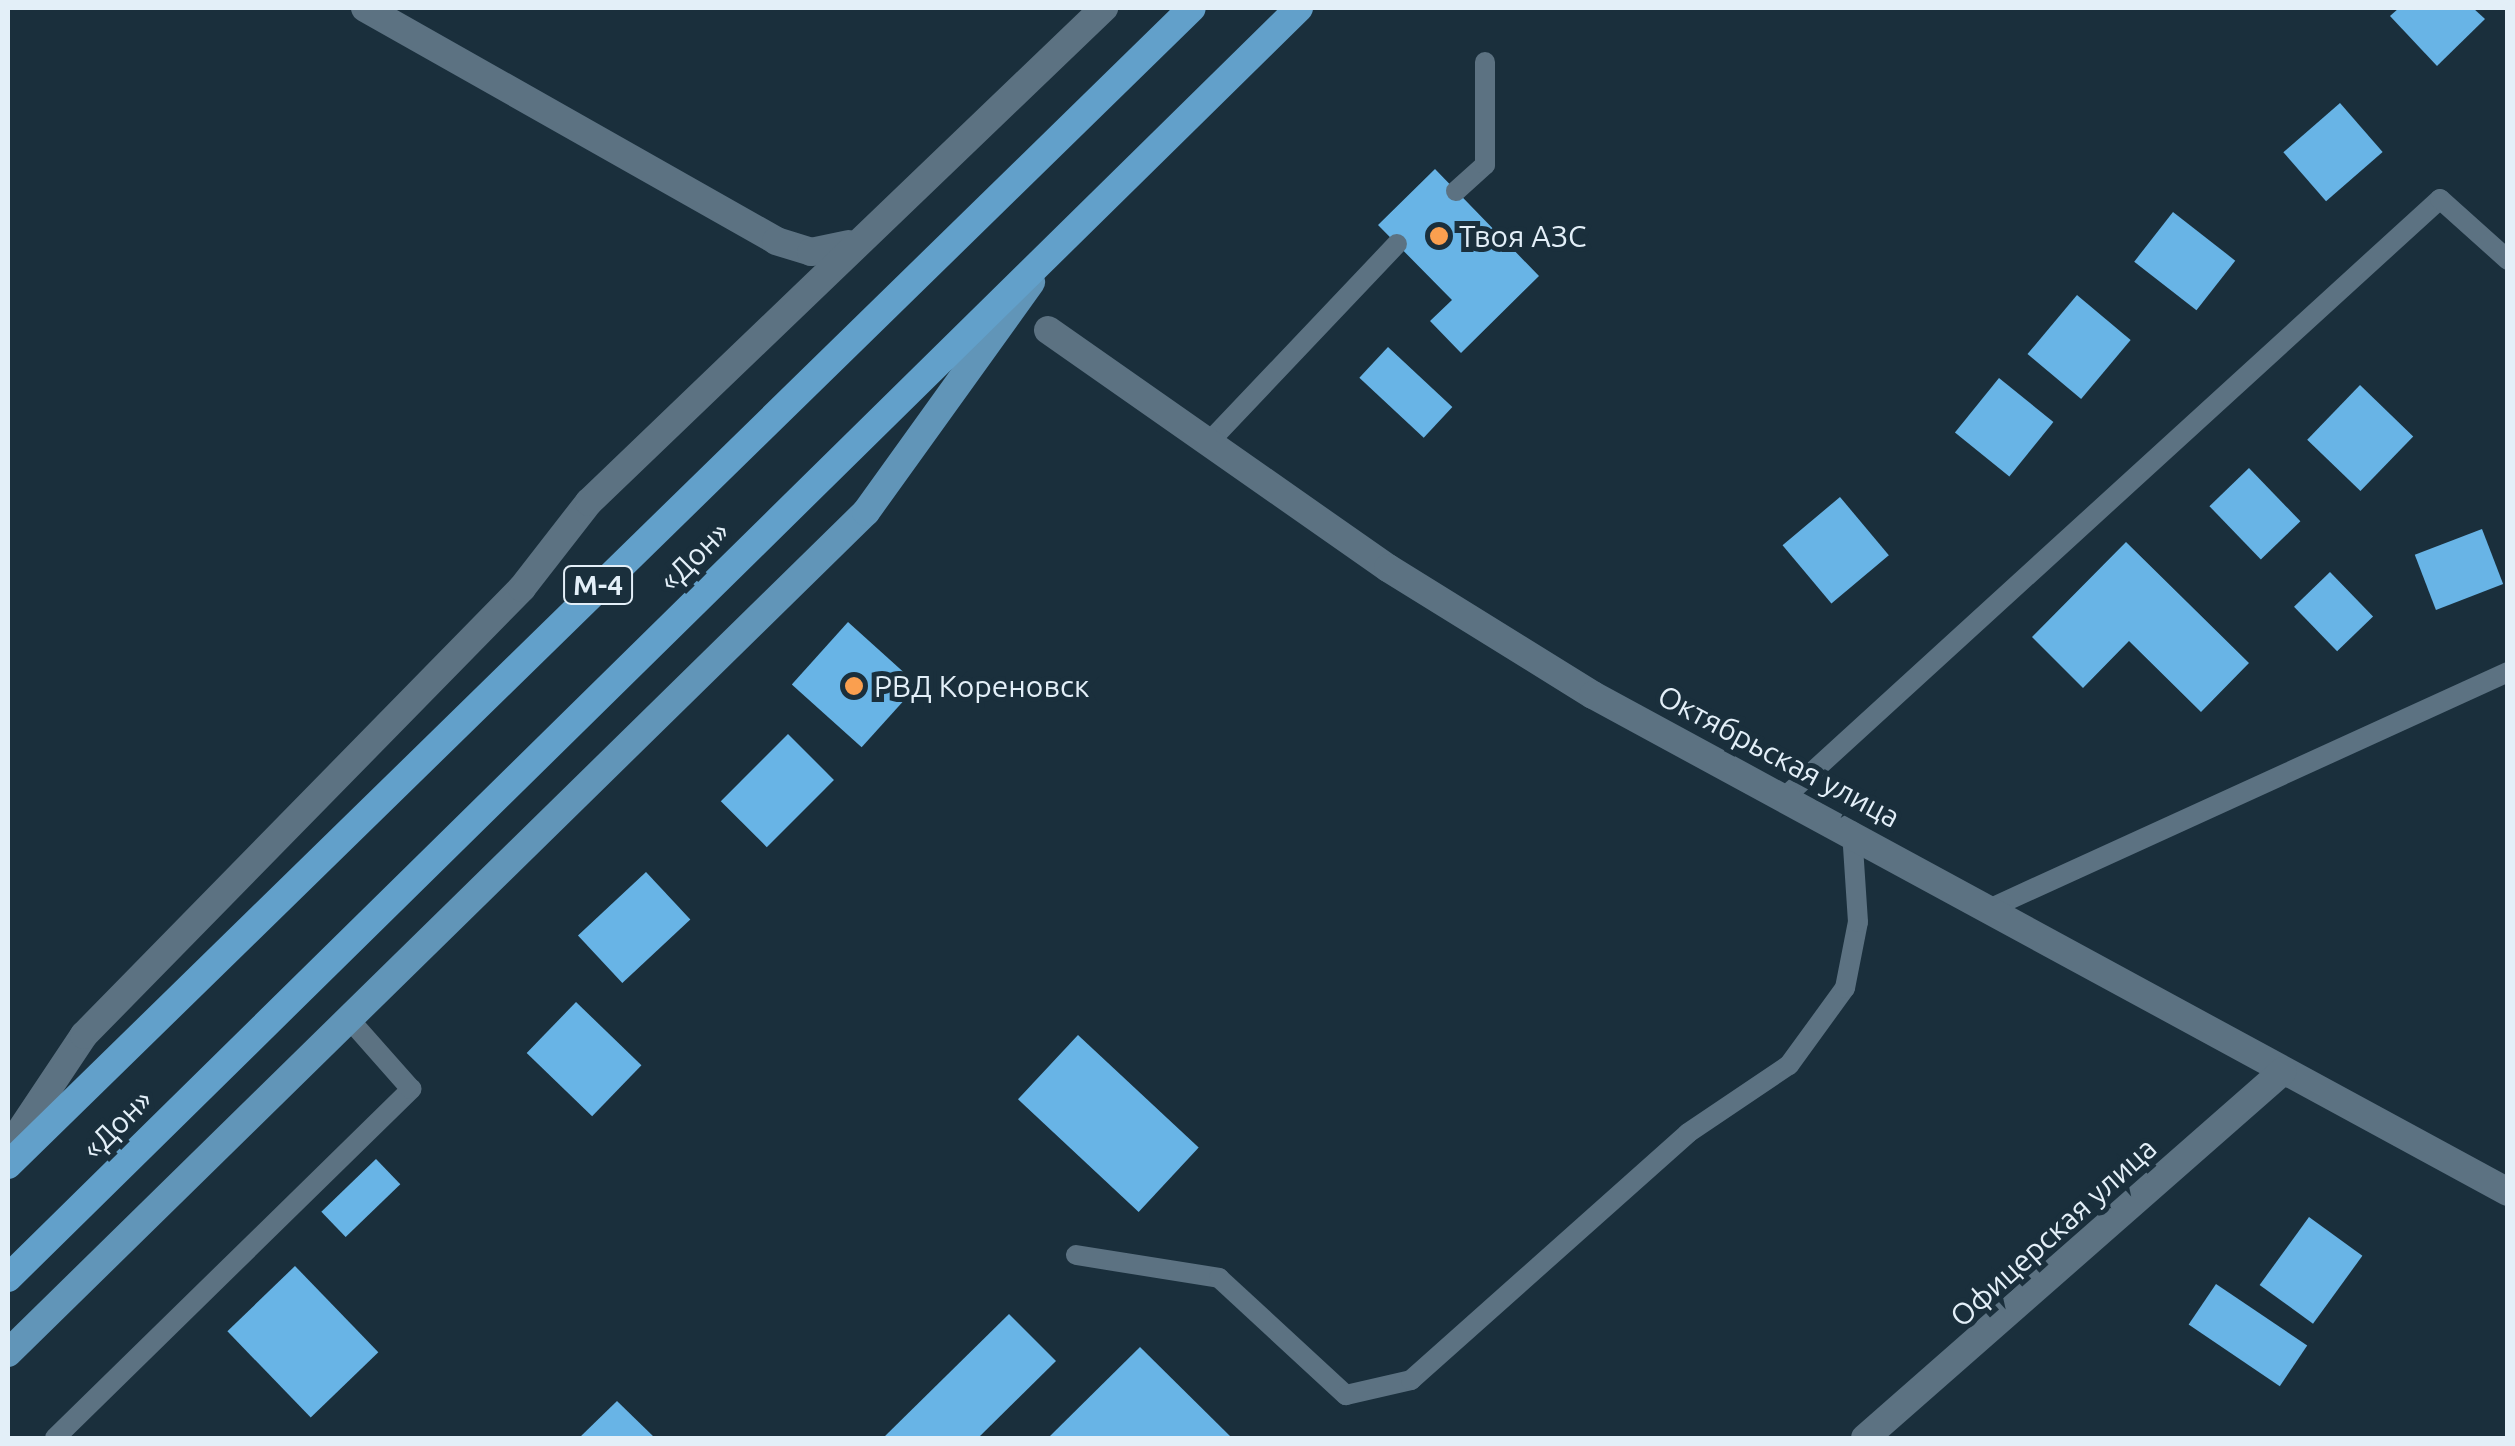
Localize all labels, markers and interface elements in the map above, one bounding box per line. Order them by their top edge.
place label: Твоя АЗС [1459,218,1586,254]
marker: Твоя АЗС [1428,225,1450,247]
street label: «Дон» [652,514,736,598]
road number: М-4 [563,562,633,608]
place label: РВД Кореновск [874,668,1089,704]
marker: РВД Кореновск [843,675,865,697]
street label: Октябрьская улица [1652,677,1906,835]
street label: «Дон» [75,1082,159,1166]
street label: Офицерская улица [1942,1130,2164,1334]

